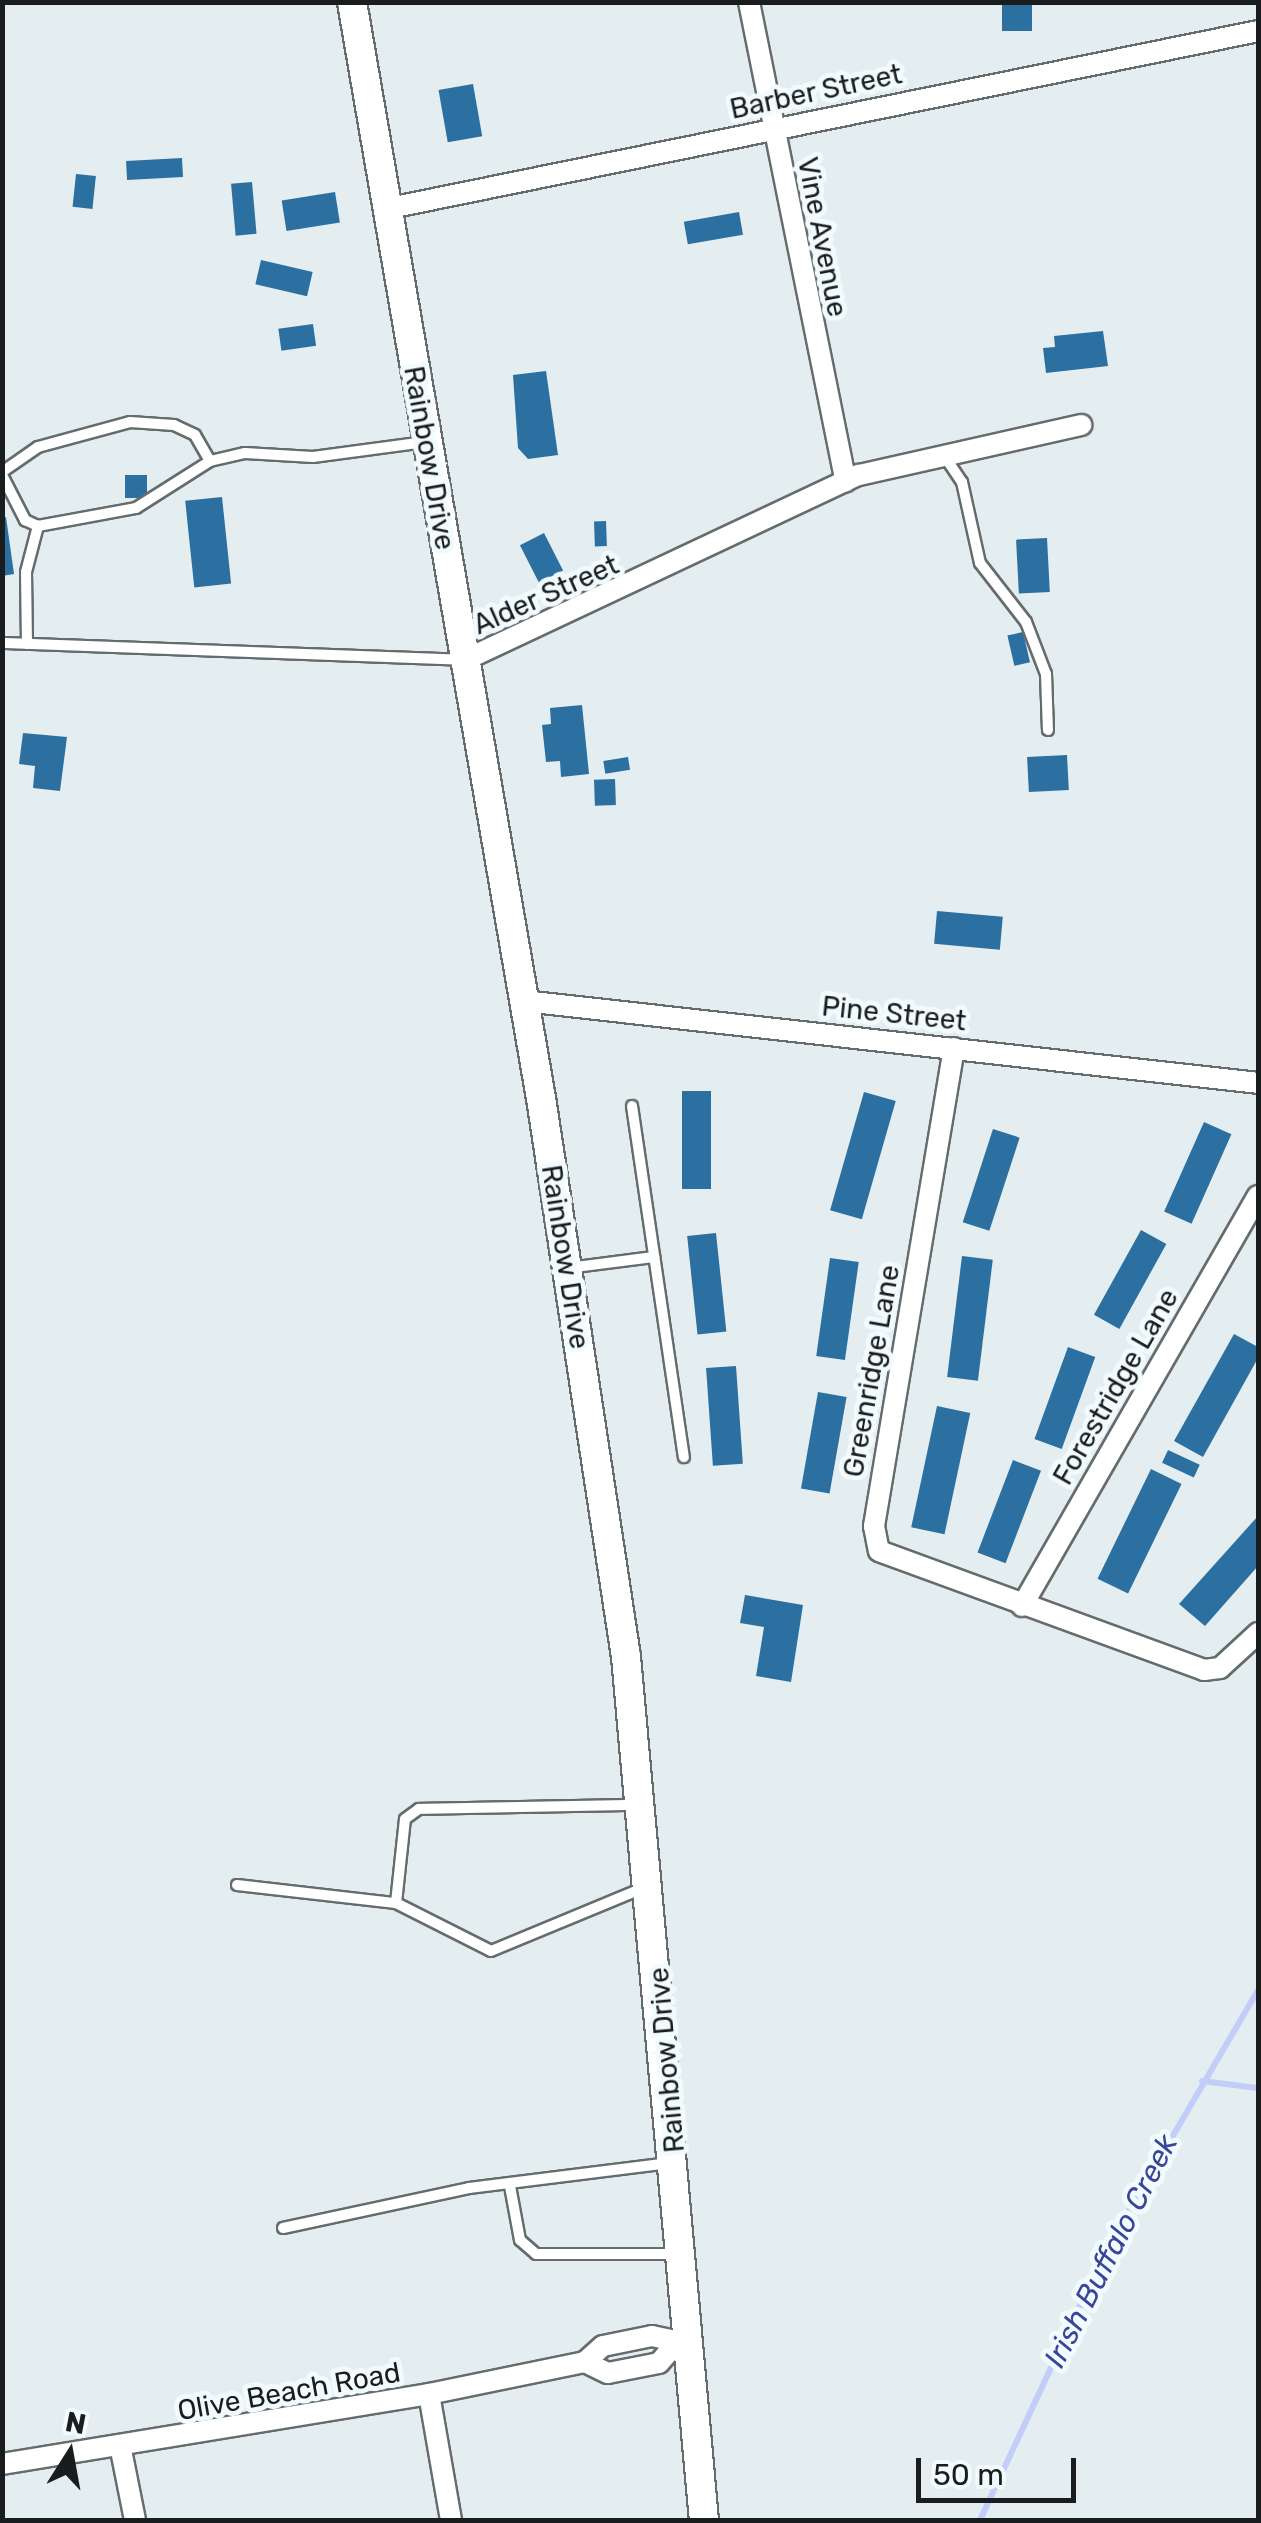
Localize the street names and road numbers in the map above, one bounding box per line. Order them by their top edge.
street label: Barber Street [727,57,905,127]
street label: Vine Avenue [790,154,854,320]
street label: Rainbow Drive [396,363,462,553]
street label: Alder Street [468,548,624,642]
street label: Pine Street [820,990,968,1038]
street label: Rainbow Drive [534,1162,596,1352]
street label: Greenridge Lane [837,1262,907,1480]
street label: Forestridge Lane [1046,1283,1186,1491]
street label: Rainbow Drive [642,1966,692,2154]
street label: Olive Beach Road [175,2356,403,2428]

